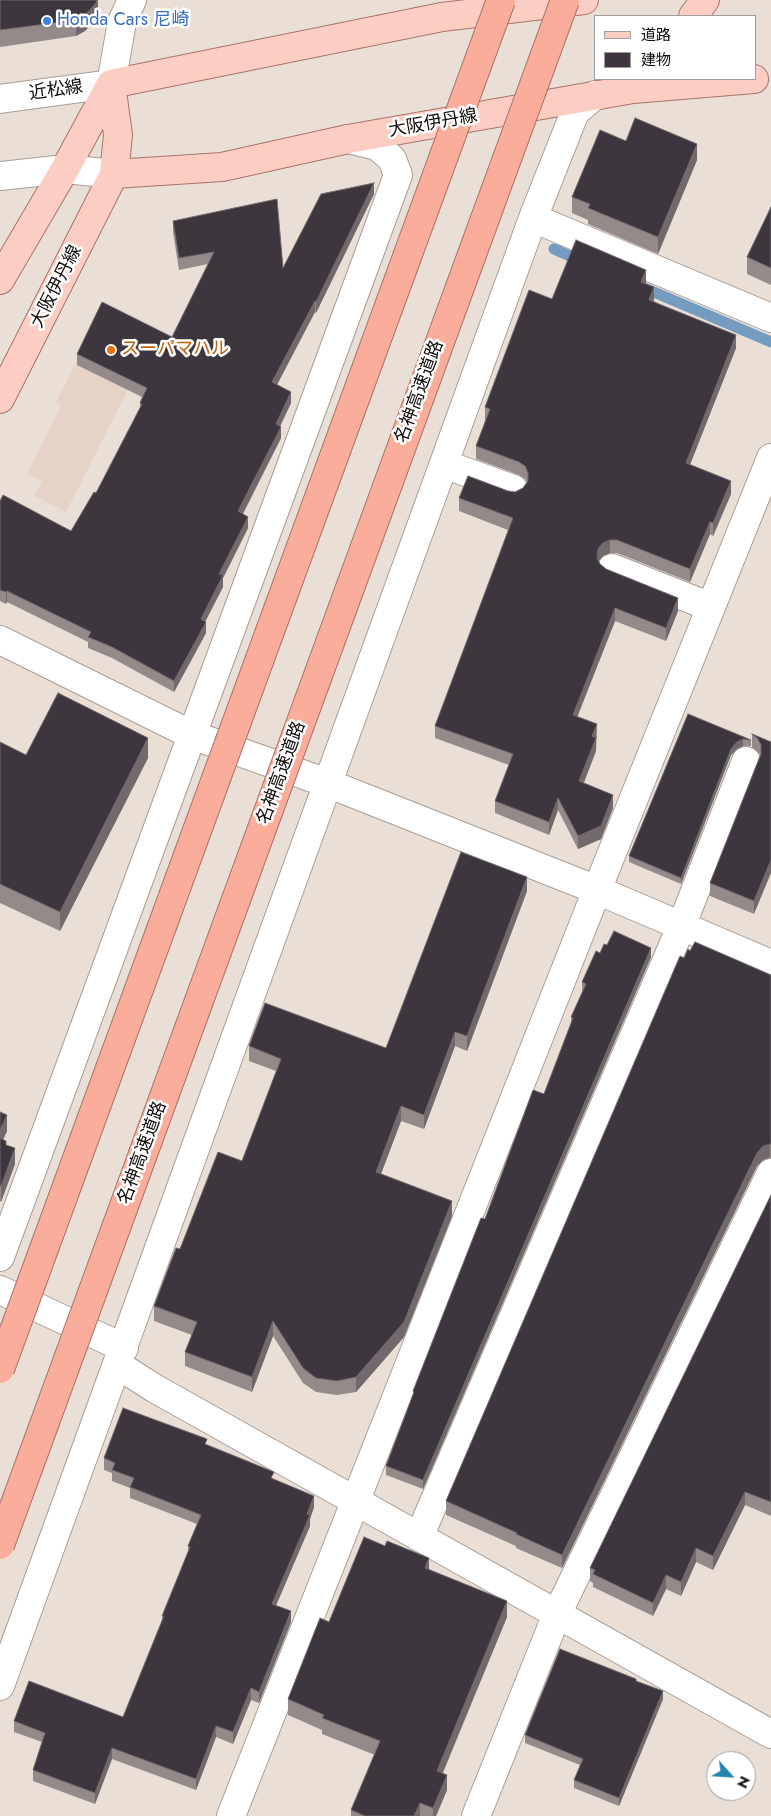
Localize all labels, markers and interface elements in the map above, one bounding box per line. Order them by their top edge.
place label: Honda Cars 尼崎 [57,10,189,32]
marker: Honda Cars 尼崎 [41,15,53,27]
legend [594,15,756,80]
text: 道路 [641,24,671,46]
text: 建物 [641,49,671,71]
street label: 近松線 [28,77,84,105]
street label: 大阪伊丹線 [387,106,479,142]
street label: 大阪伊丹線 [27,242,87,332]
street label: 名神高速道路 [391,338,449,446]
place label: スーパマハル [121,339,229,361]
marker: スーパマハル [105,344,117,356]
street label: 名神高速道路 [253,719,311,827]
street label: 名神高速道路 [114,1099,172,1207]
north arrow [706,1751,756,1801]
text: N [732,1773,755,1792]

